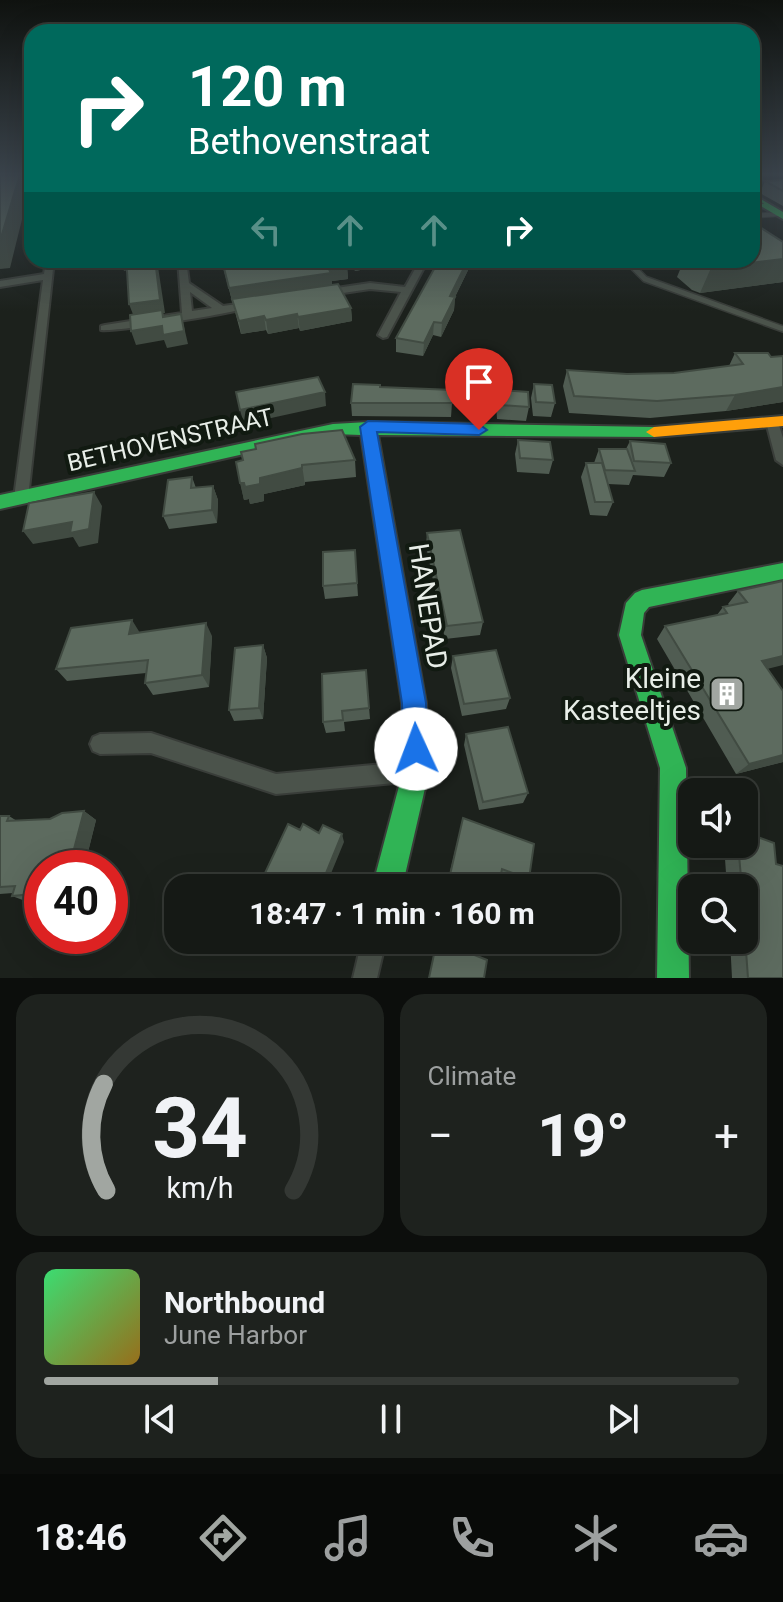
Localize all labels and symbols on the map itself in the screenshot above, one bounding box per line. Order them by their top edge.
pin [445,348,513,430]
street label: BETHOVENSTRAAT [65,403,275,477]
street label: HANEPAD [402,541,454,671]
place label: Kleine Kasteeltjes [563,662,701,727]
building icon: Kleine Kasteeltjes [708,675,746,713]
position arrow [374,707,458,791]
speed limit sign: 40 [24,850,128,954]

